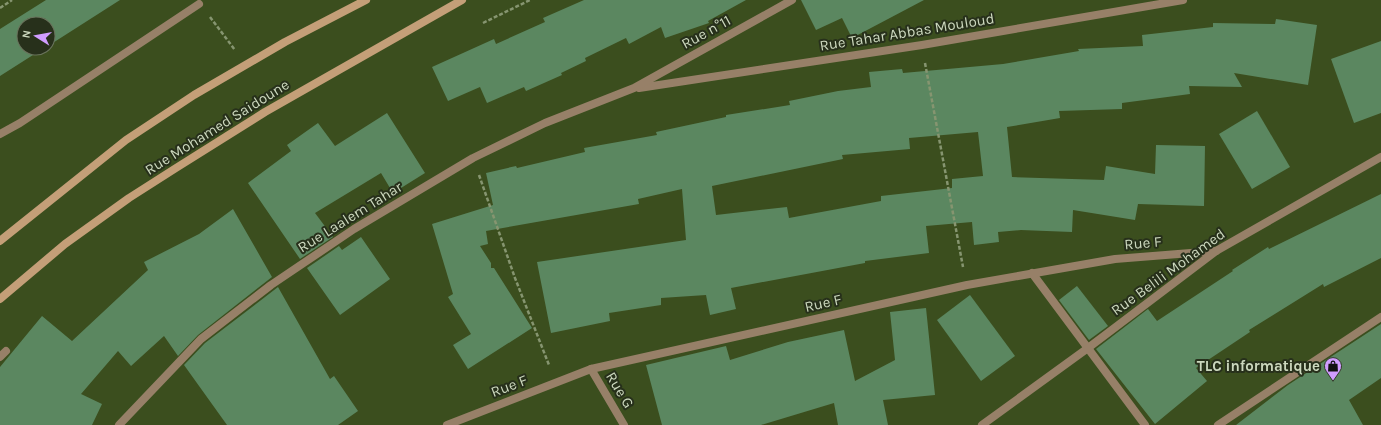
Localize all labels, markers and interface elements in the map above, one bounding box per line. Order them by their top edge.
street label: Rue Tahar Abbas Mouloud [818,9,996,55]
street label: Rue n°11 [678,11,734,53]
north arrow [16,16,56,56]
text: N [20,29,34,39]
street label: Rue Mohamed Saidoune [142,75,292,179]
street label: Rue Laalem Tahar [294,177,406,256]
street label: Rue Belili Mohamed [1108,225,1228,319]
street label: Rue F [1124,232,1163,254]
street label: Rue F [803,290,843,316]
shop icon: TLC informatique [1323,356,1343,381]
place label: TLC informatique [1197,357,1320,375]
street label: Rue G [602,369,638,411]
street label: Rue F [488,371,530,401]

